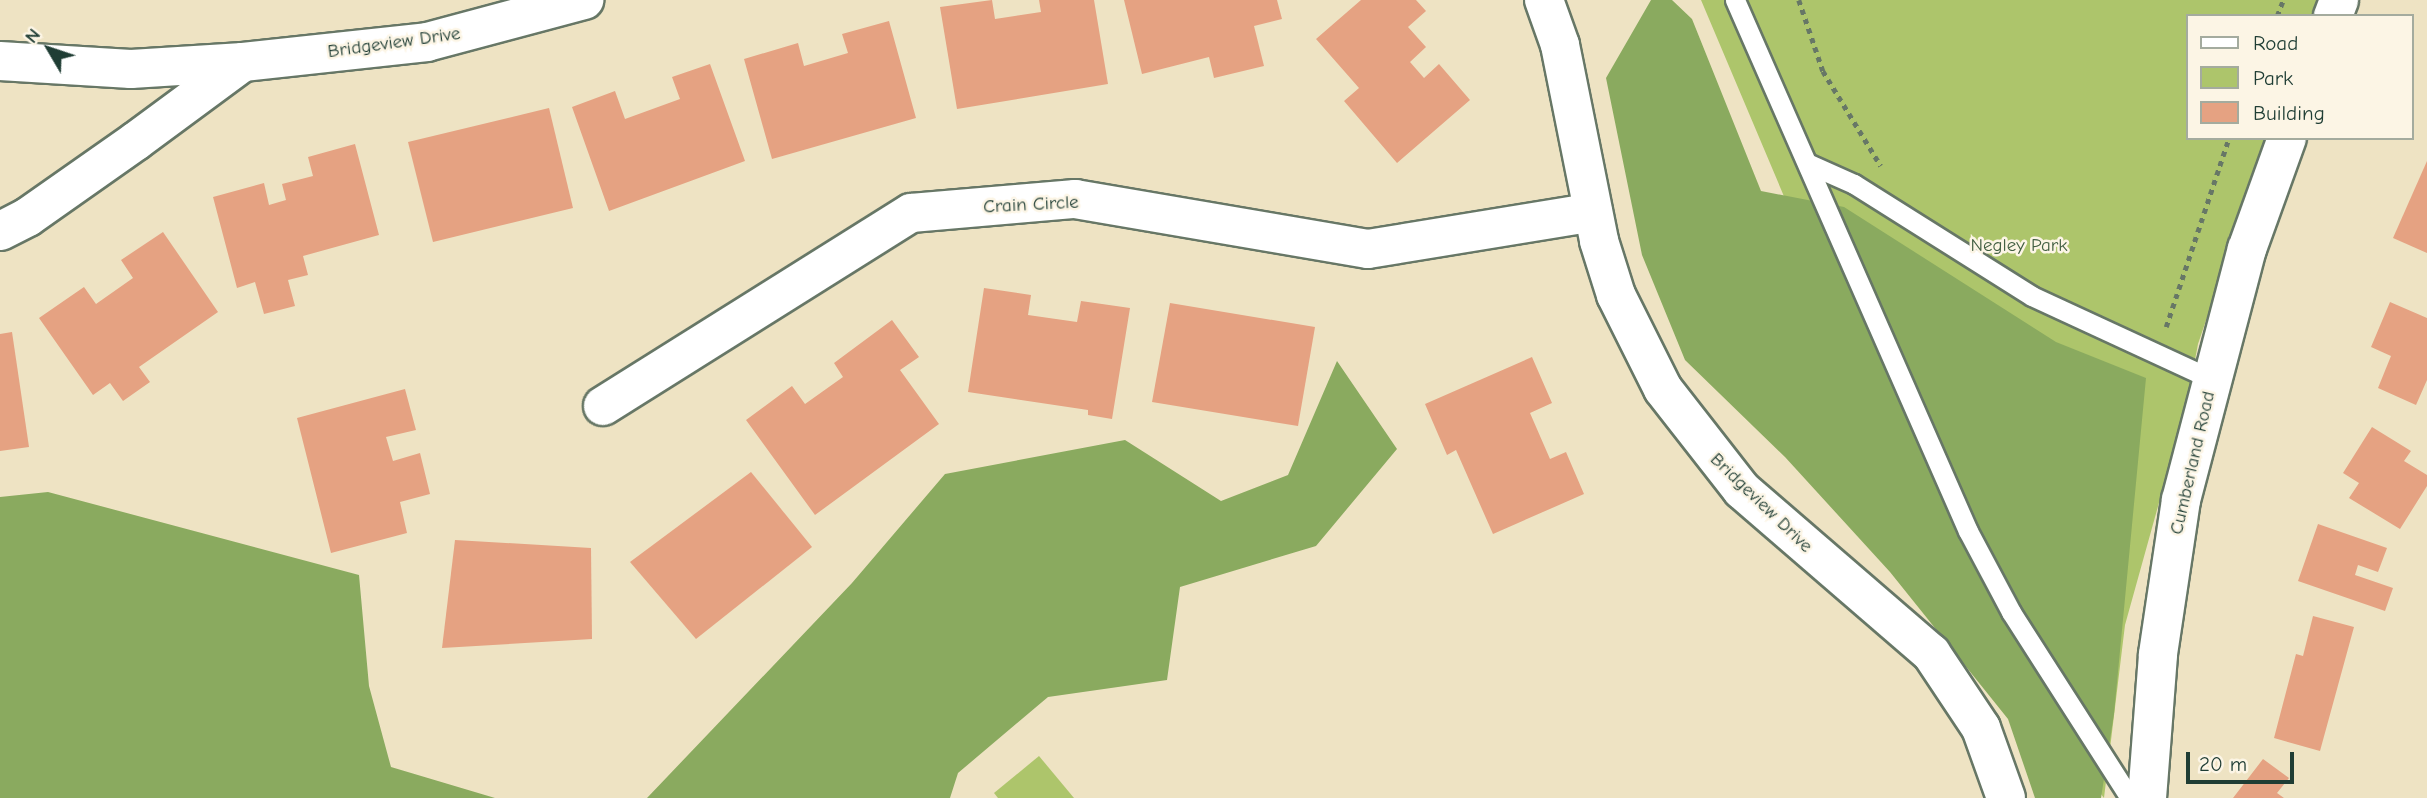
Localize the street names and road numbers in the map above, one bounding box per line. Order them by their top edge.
street label: Bridgeview Drive [326,22,462,64]
street label: Crain Circle [983,191,1079,219]
street label: Cumberland Road [2165,389,2221,537]
street label: Bridgeview Drive [1705,448,1817,558]

